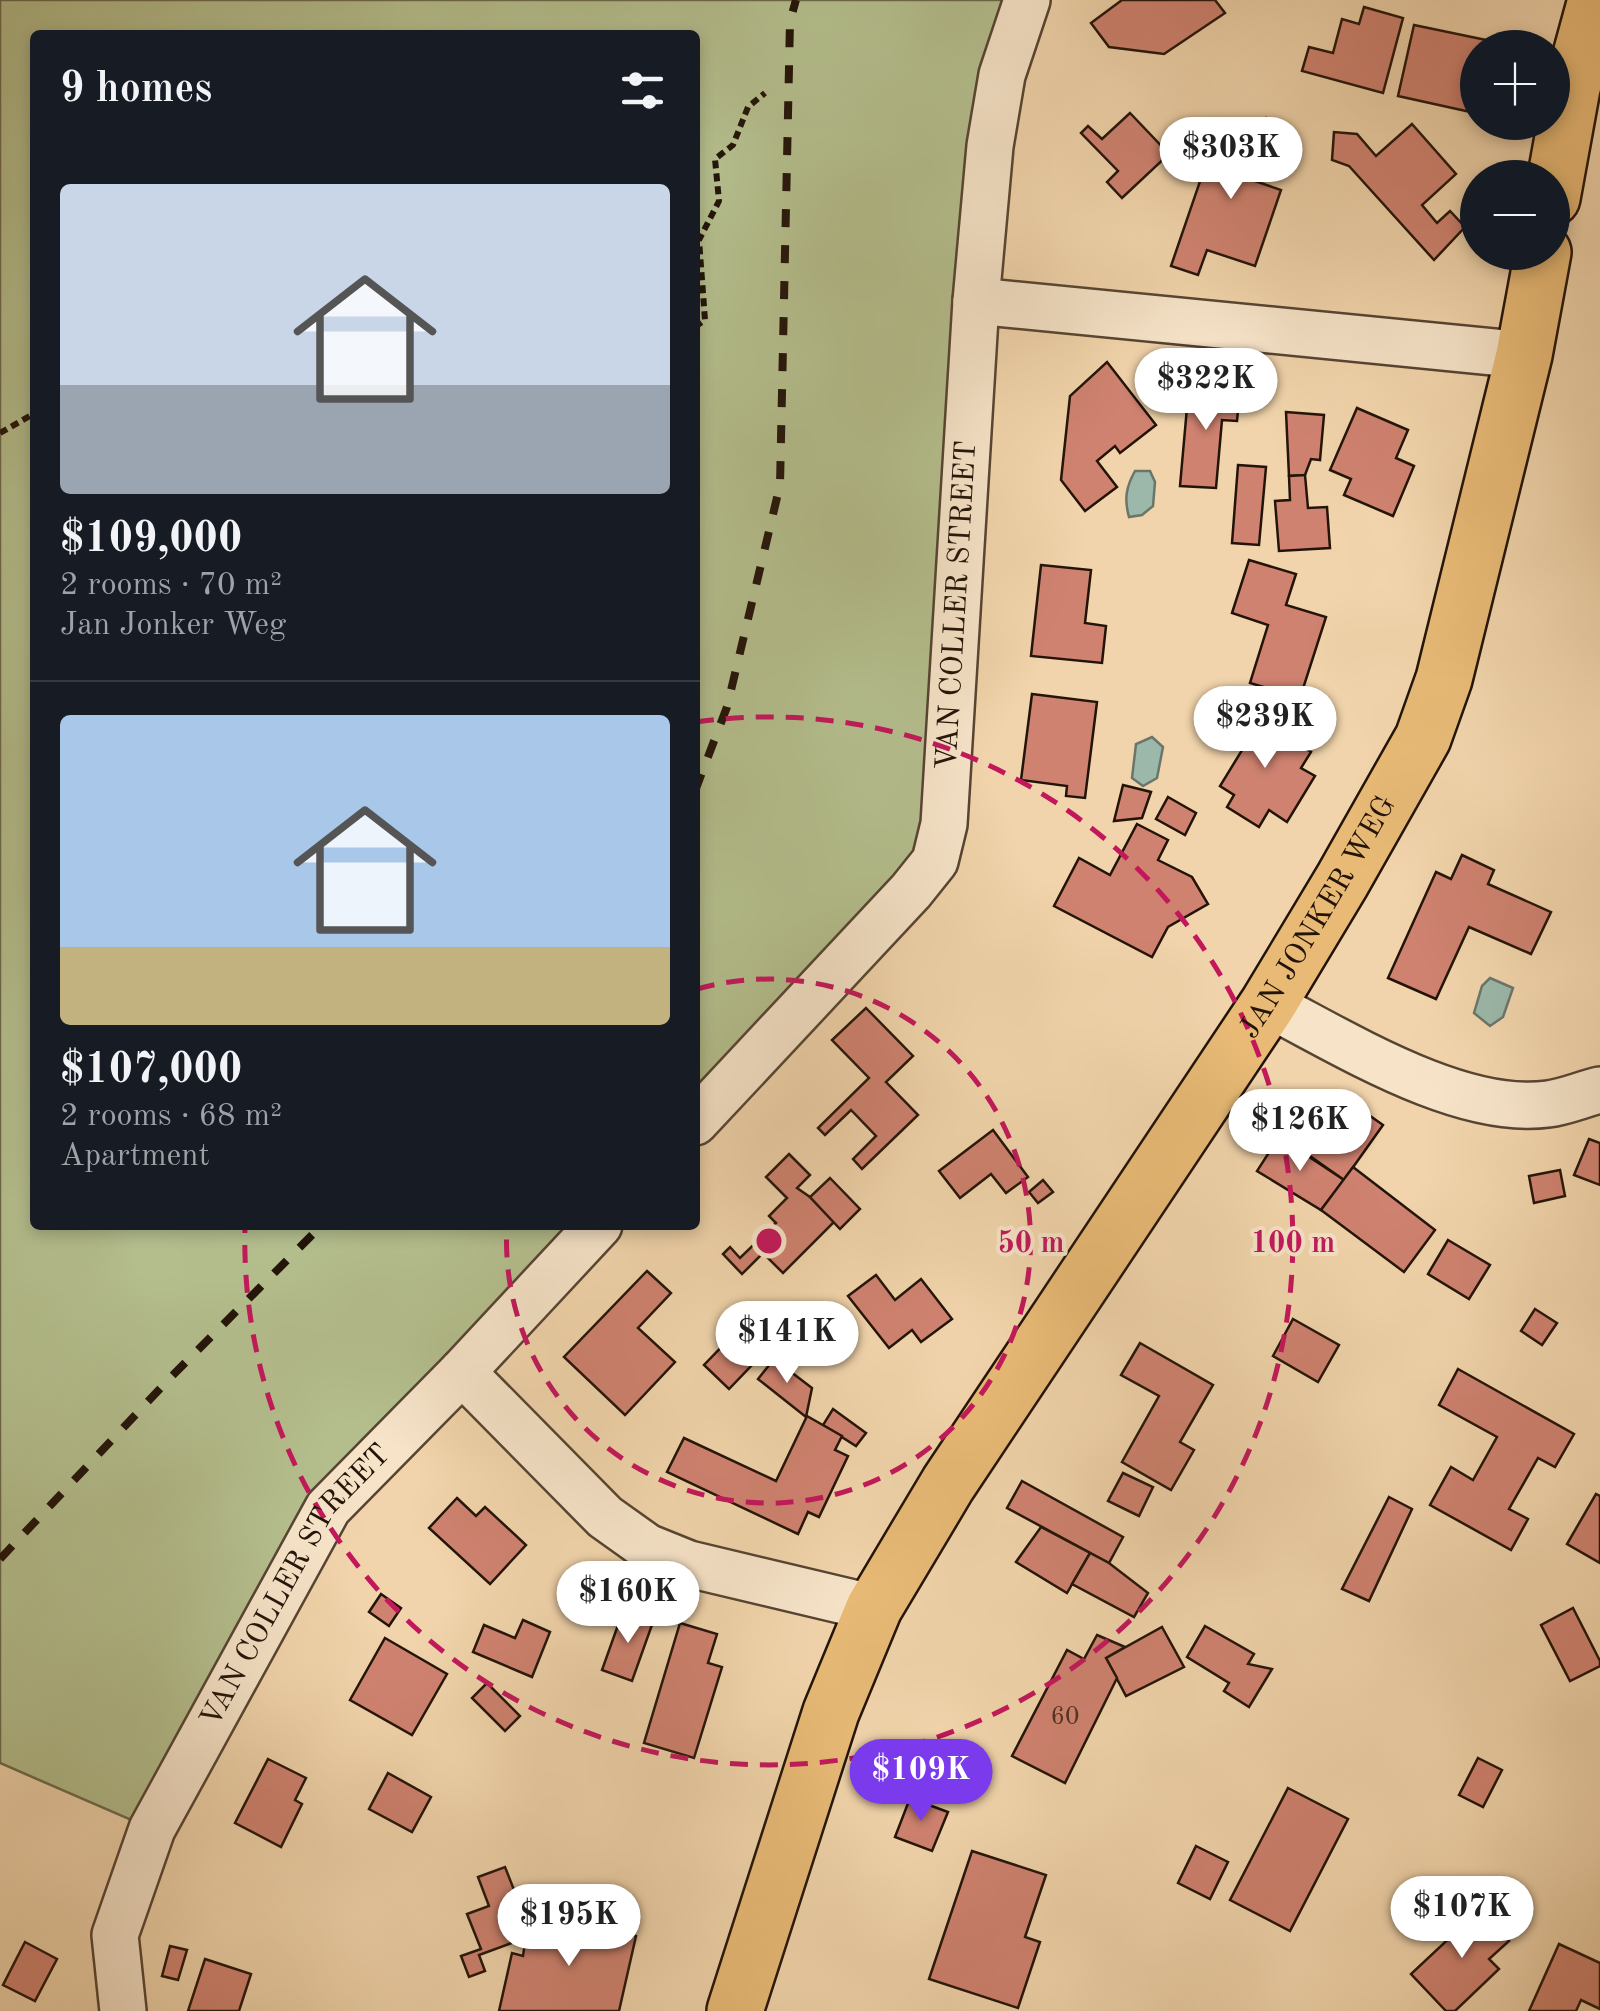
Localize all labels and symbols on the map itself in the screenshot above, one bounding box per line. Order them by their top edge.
pin: $303K [1161,117,1301,202]
pin: $322K [1136,348,1276,433]
street label: VAN COLLER STREET [932,440,982,771]
pin: $239K [1195,686,1335,771]
street label: JAN JONKER WEG [1234,791,1402,1044]
pin: $126K [1230,1089,1370,1174]
centre of rings [751,1223,787,1259]
text: 50 m [997,1229,1065,1259]
text: 100 m [1251,1229,1335,1259]
pin: $141K [717,1301,857,1386]
street label: VAN COLLER STREET [196,1439,396,1732]
pin: $160K [558,1561,698,1646]
house number: 60 [1050,1705,1080,1730]
pin: $109K [851,1739,991,1824]
pin: $107K [1392,1876,1532,1961]
pin: $195K [499,1884,639,1969]

